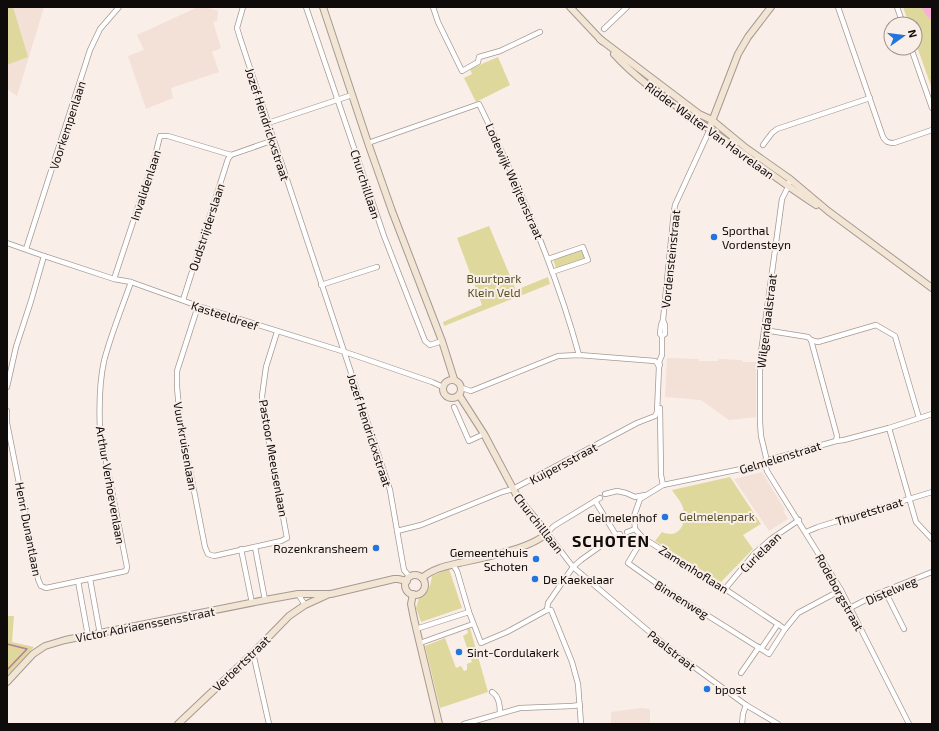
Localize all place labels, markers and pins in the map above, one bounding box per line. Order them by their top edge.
place label: Sporthal Vordensteyn [722,223,791,251]
marker: Sporthal Vordensteyn [709,232,719,242]
place label: Gelmelenhof [587,510,657,524]
marker: Gelmelenhof [660,512,670,522]
place label: Rozenkransheem [273,541,368,555]
marker: Rozenkransheem [371,543,381,553]
place label: Gemeentehuis Schoten [450,545,528,573]
marker: Gemeentehuis Schoten [531,554,541,564]
place label: De Kaekelaar [543,572,614,586]
marker: De Kaekelaar [530,574,540,584]
place label: Sint-Cordulakerk [467,645,559,659]
marker: Sint-Cordulakerk [454,647,464,657]
place label: bpost [715,682,747,696]
marker: bpost [702,684,712,694]

